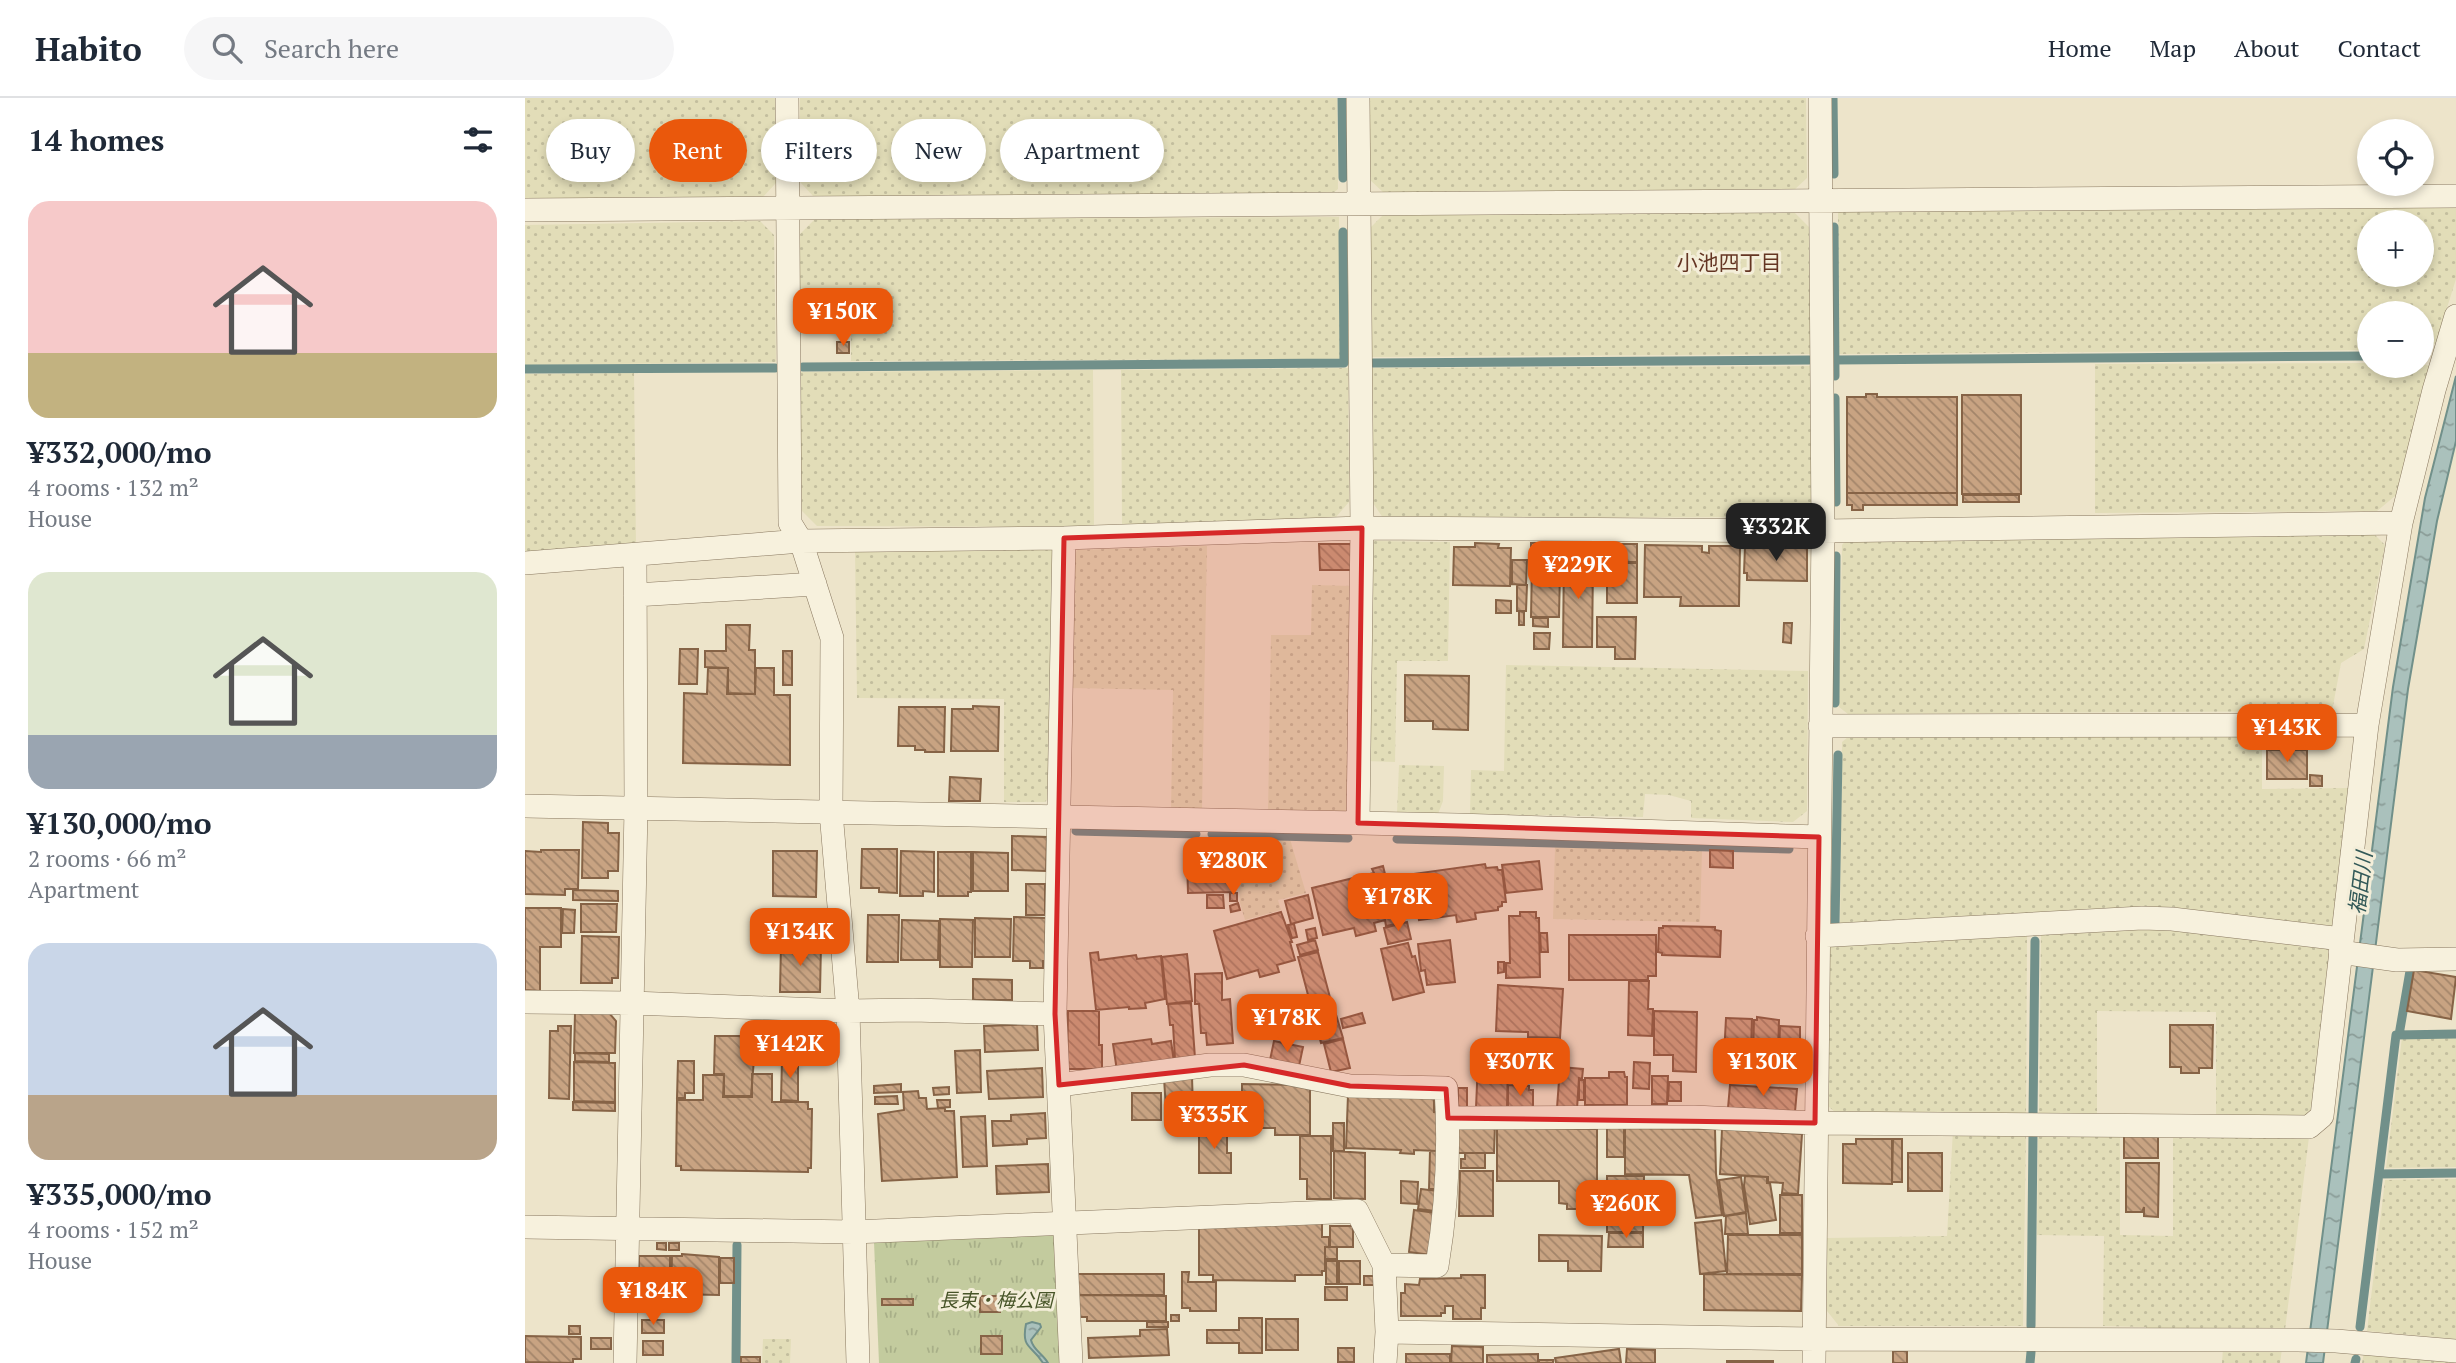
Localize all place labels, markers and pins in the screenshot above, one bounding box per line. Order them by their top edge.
pin: ¥150K [794,288,892,348]
pin: ¥332K [1727,504,1825,563]
pin: ¥229K [1529,542,1627,601]
pin: ¥143K [2238,704,2336,764]
pin: ¥280K [1184,838,1282,897]
pin: ¥178K [1349,874,1447,933]
pin: ¥134K [751,908,849,968]
pin: ¥178K [1238,995,1336,1054]
pin: ¥142K [741,1020,839,1080]
pin: ¥307K [1471,1038,1569,1098]
pin: ¥130K [1714,1038,1812,1098]
pin: ¥335K [1165,1091,1263,1151]
pin: ¥260K [1577,1180,1675,1240]
pin: ¥184K [604,1268,702,1327]

